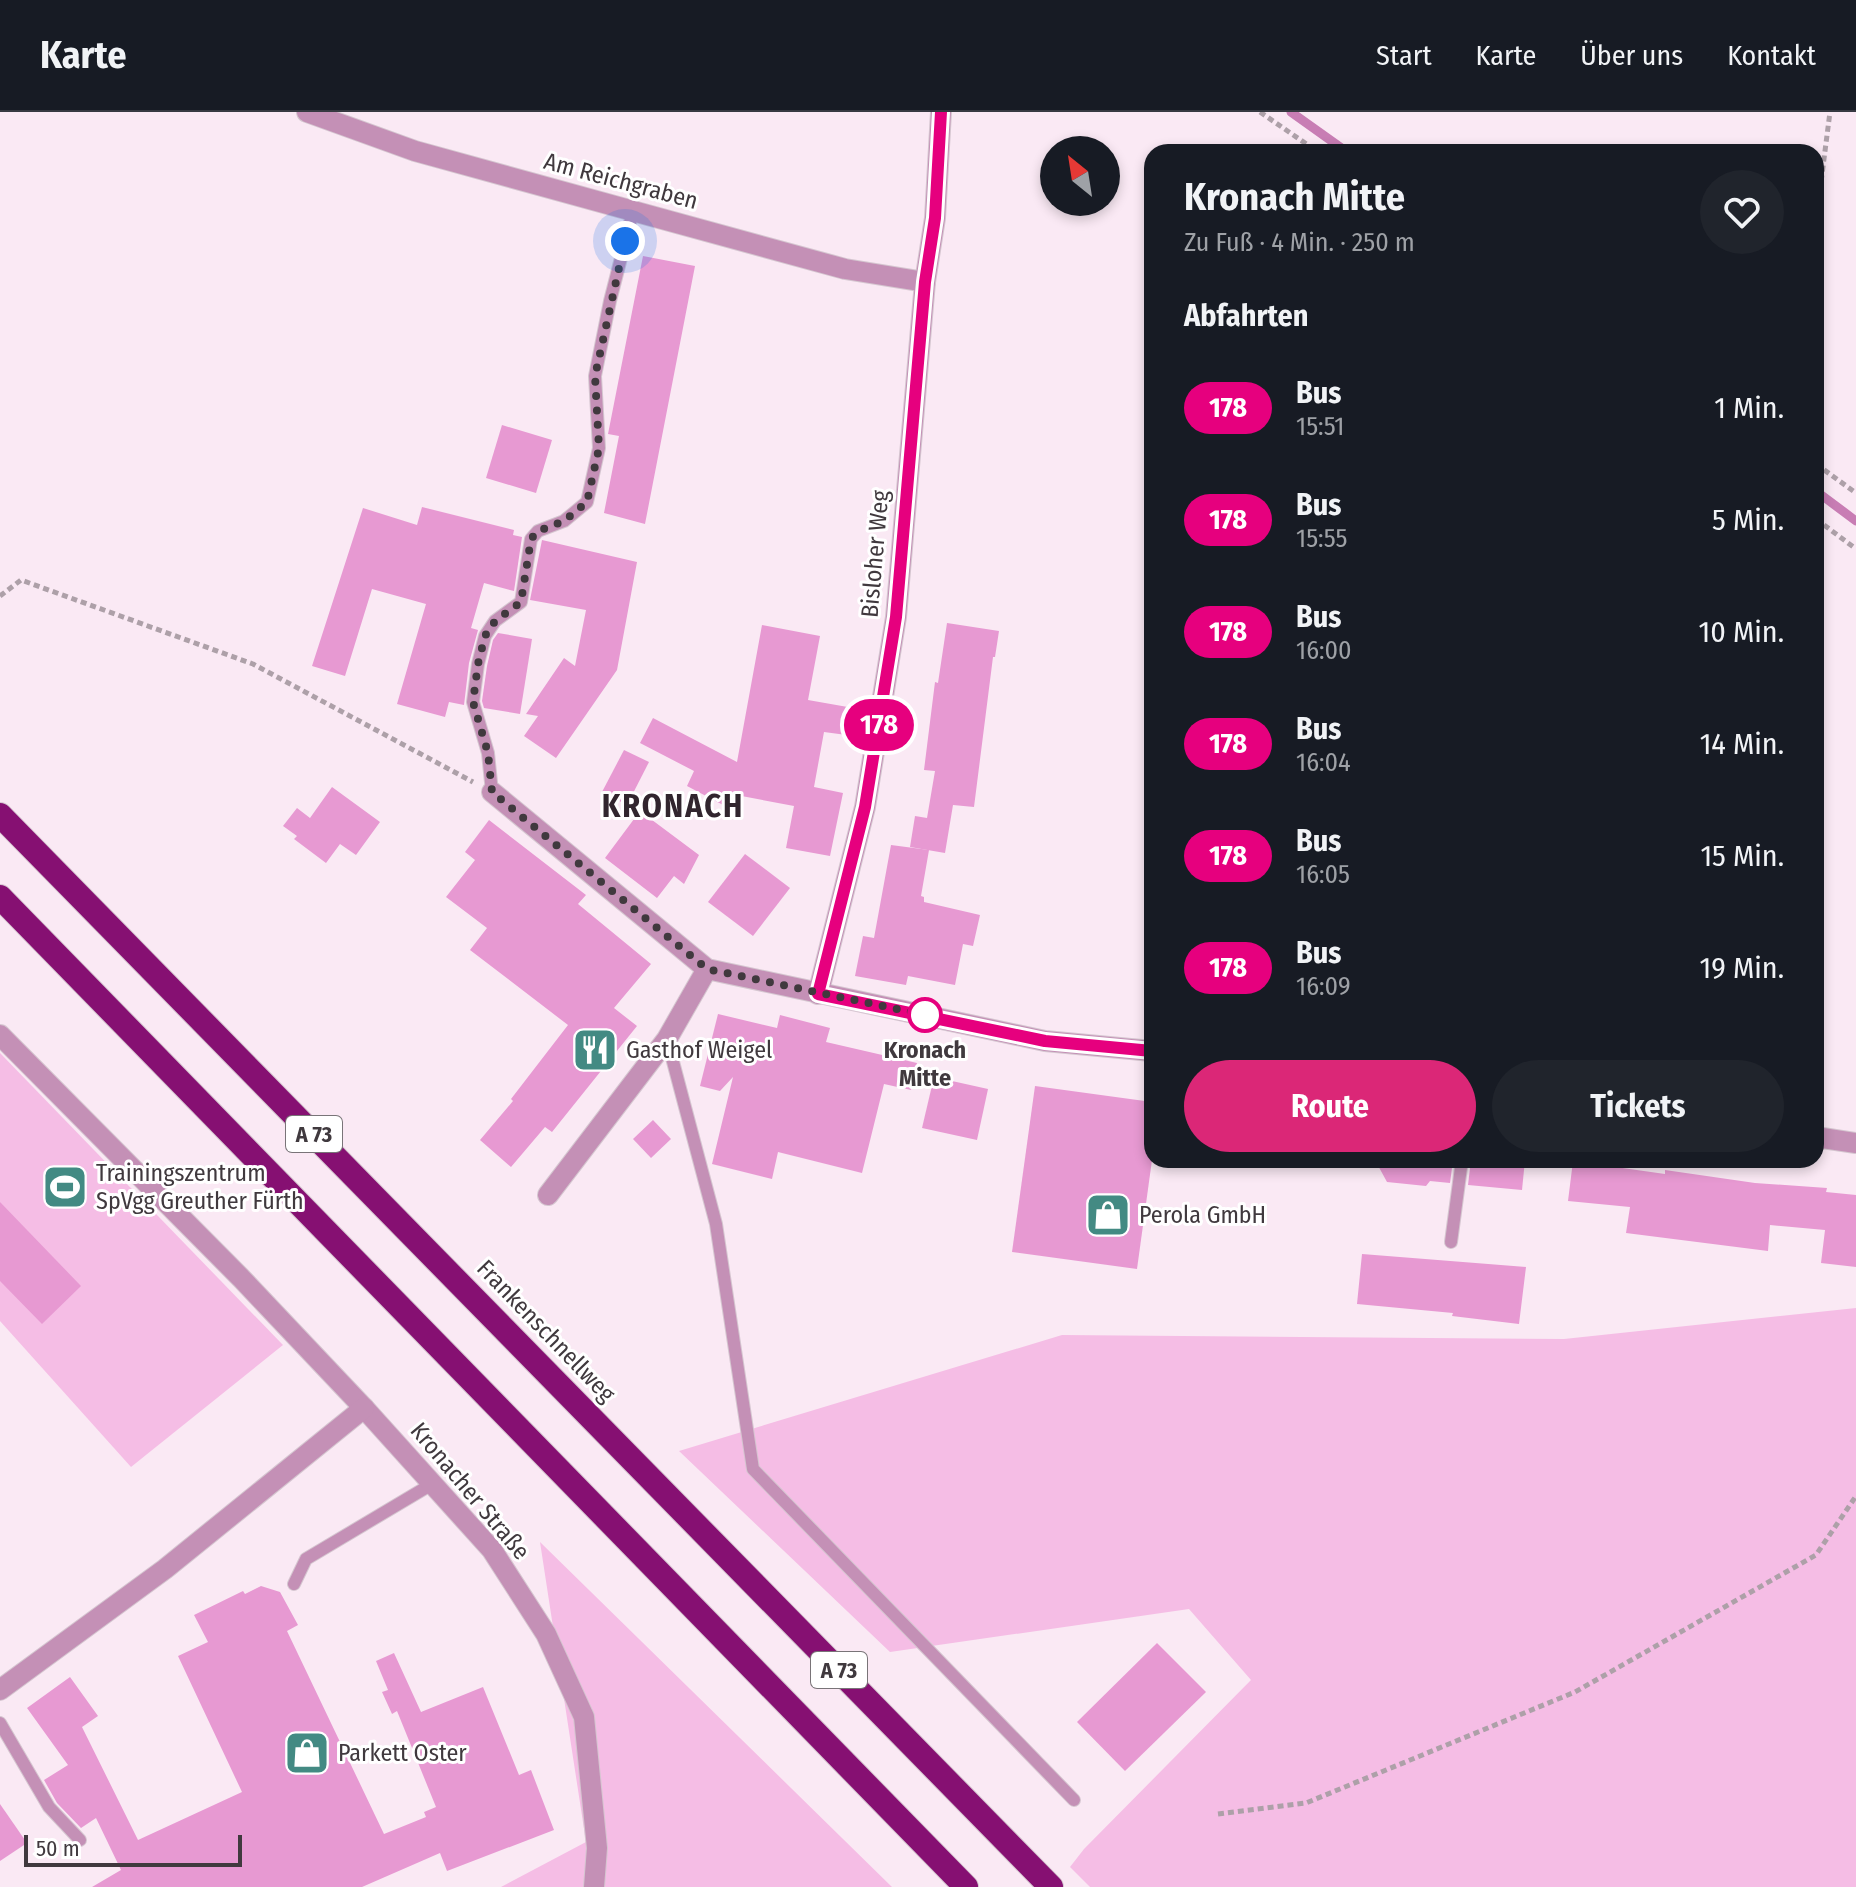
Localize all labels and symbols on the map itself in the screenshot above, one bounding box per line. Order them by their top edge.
north arrow [1040,136,1120,216]
street label: Am Reichgraben [541,147,701,215]
your location [605,221,645,261]
street label: Bisloher Weg [855,488,895,619]
line badge: 178 [833,699,925,751]
district label: KRONACH [602,787,744,825]
marker: Kronach Mitte [908,998,942,1032]
restaurant icon: Gasthof Weigel [571,1026,619,1074]
place label: Gasthof Weigel [626,1036,772,1064]
place label: Kronach Mitte [884,1036,966,1092]
road number: A 73 [286,1116,342,1152]
place label: Trainingszentrum SpVgg Greuther Fürth [96,1159,304,1215]
sports icon: Trainingszentrum SpVgg Greuther Fürth [41,1163,89,1211]
shop icon: Perola GmbH [1084,1191,1132,1239]
place label: Perola GmbH [1139,1201,1266,1229]
street label: Frankenschnellweg [471,1254,621,1408]
street label: Kronacher Straße [405,1417,535,1565]
road number: A 73 [811,1652,867,1688]
shop icon: Parkett Oster [283,1729,331,1777]
place label: Parkett Oster [338,1739,467,1767]
scale bar [24,1831,242,1867]

